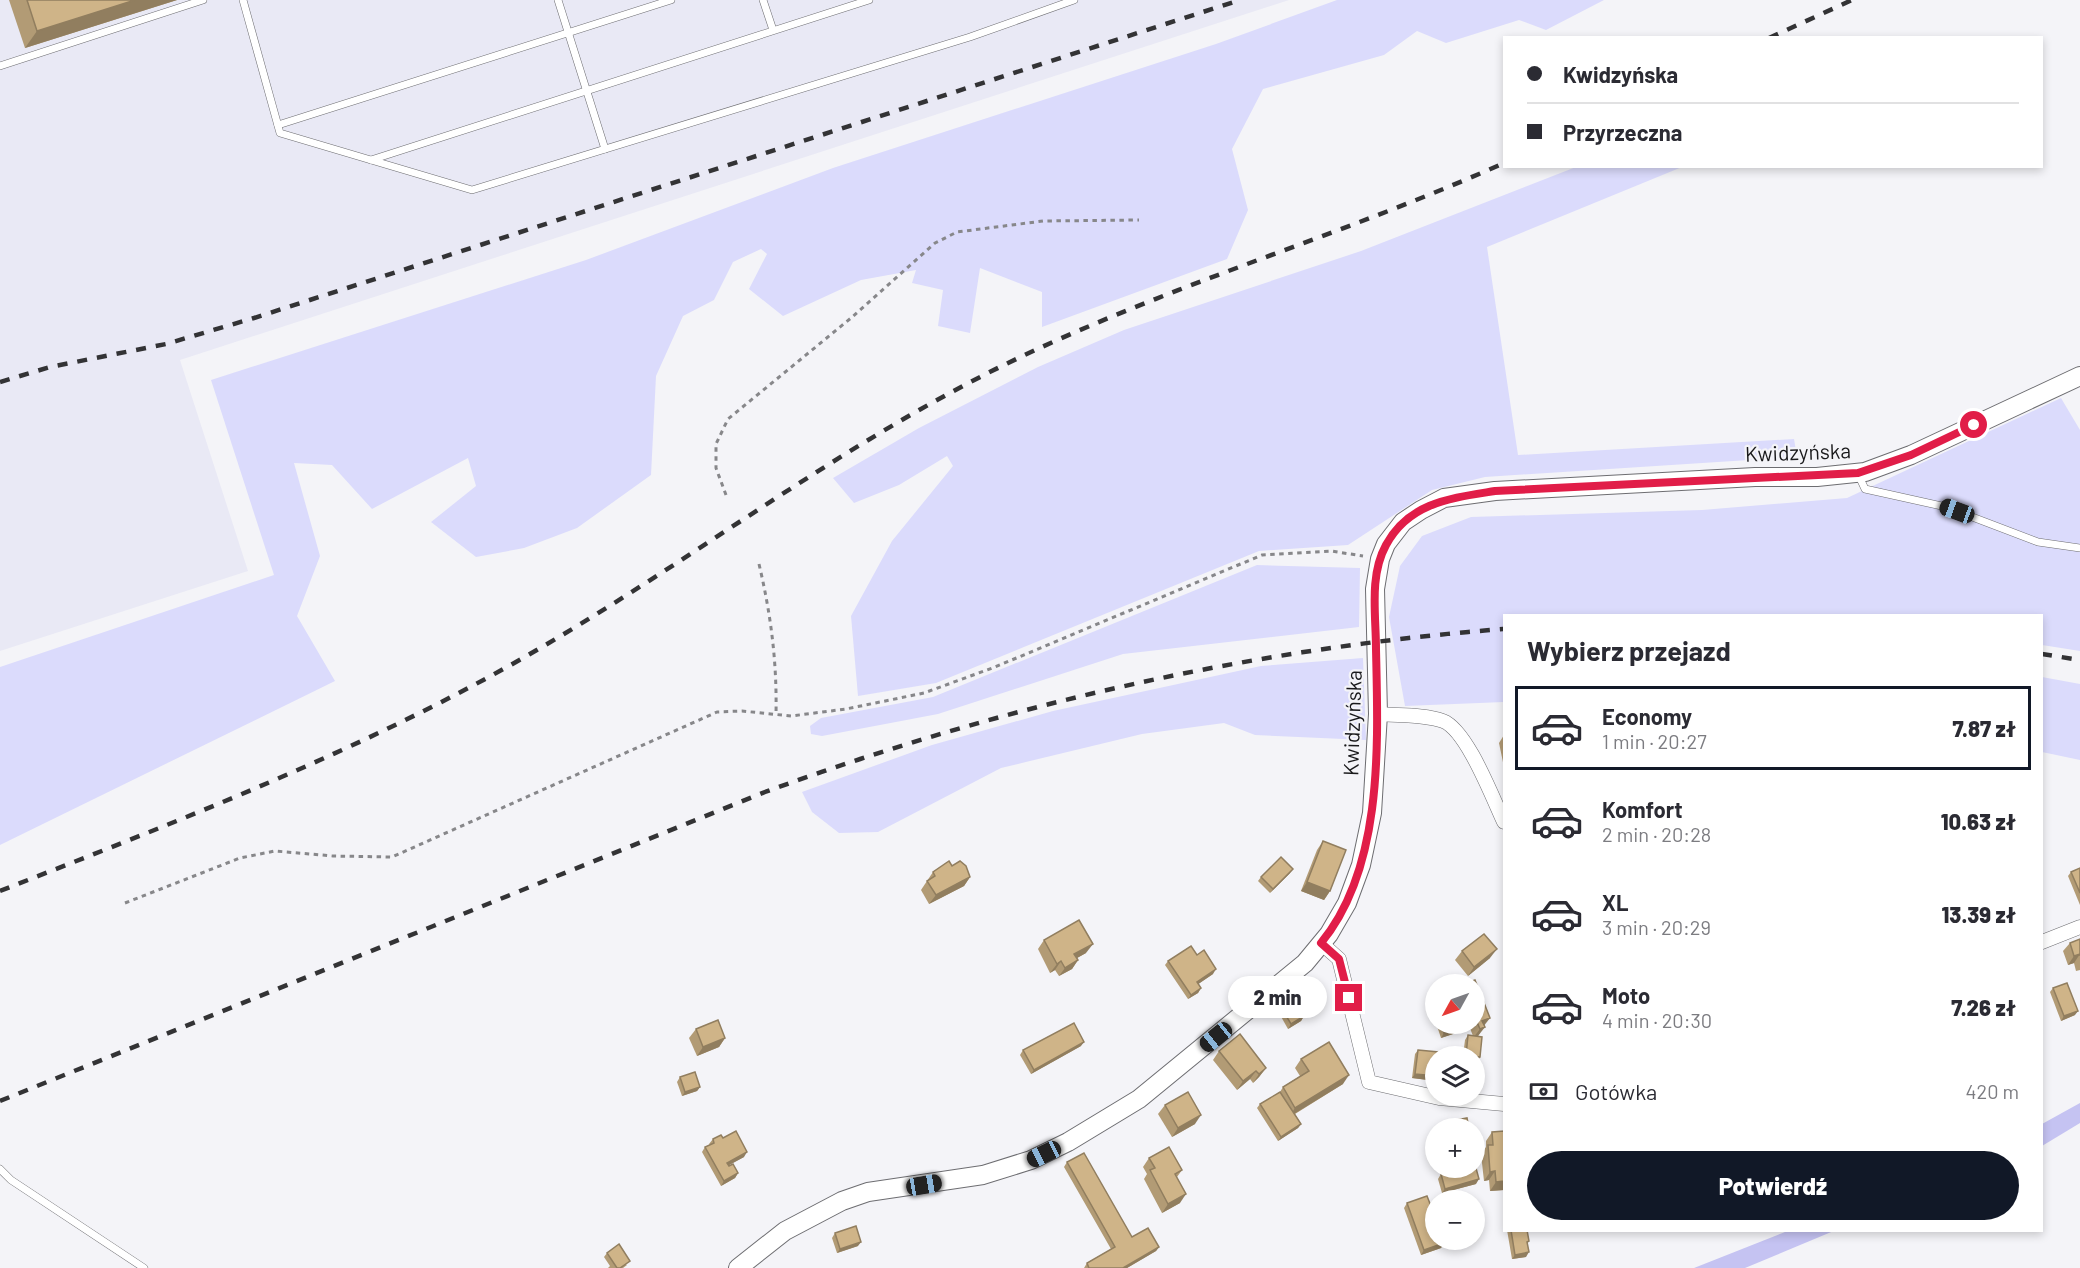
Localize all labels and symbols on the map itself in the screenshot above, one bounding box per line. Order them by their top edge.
route start [1960,411,1987,438]
street label: Kwidzyńska [1745,437,1851,466]
car [1937,496,1977,526]
street label: Kwidzyńska [1337,670,1366,776]
north arrow [1425,974,1485,1034]
callout: 2 min [1229,977,1328,1019]
route end [1335,984,1362,1011]
car [1196,1019,1236,1055]
car [1024,1138,1064,1170]
car [905,1173,943,1197]

